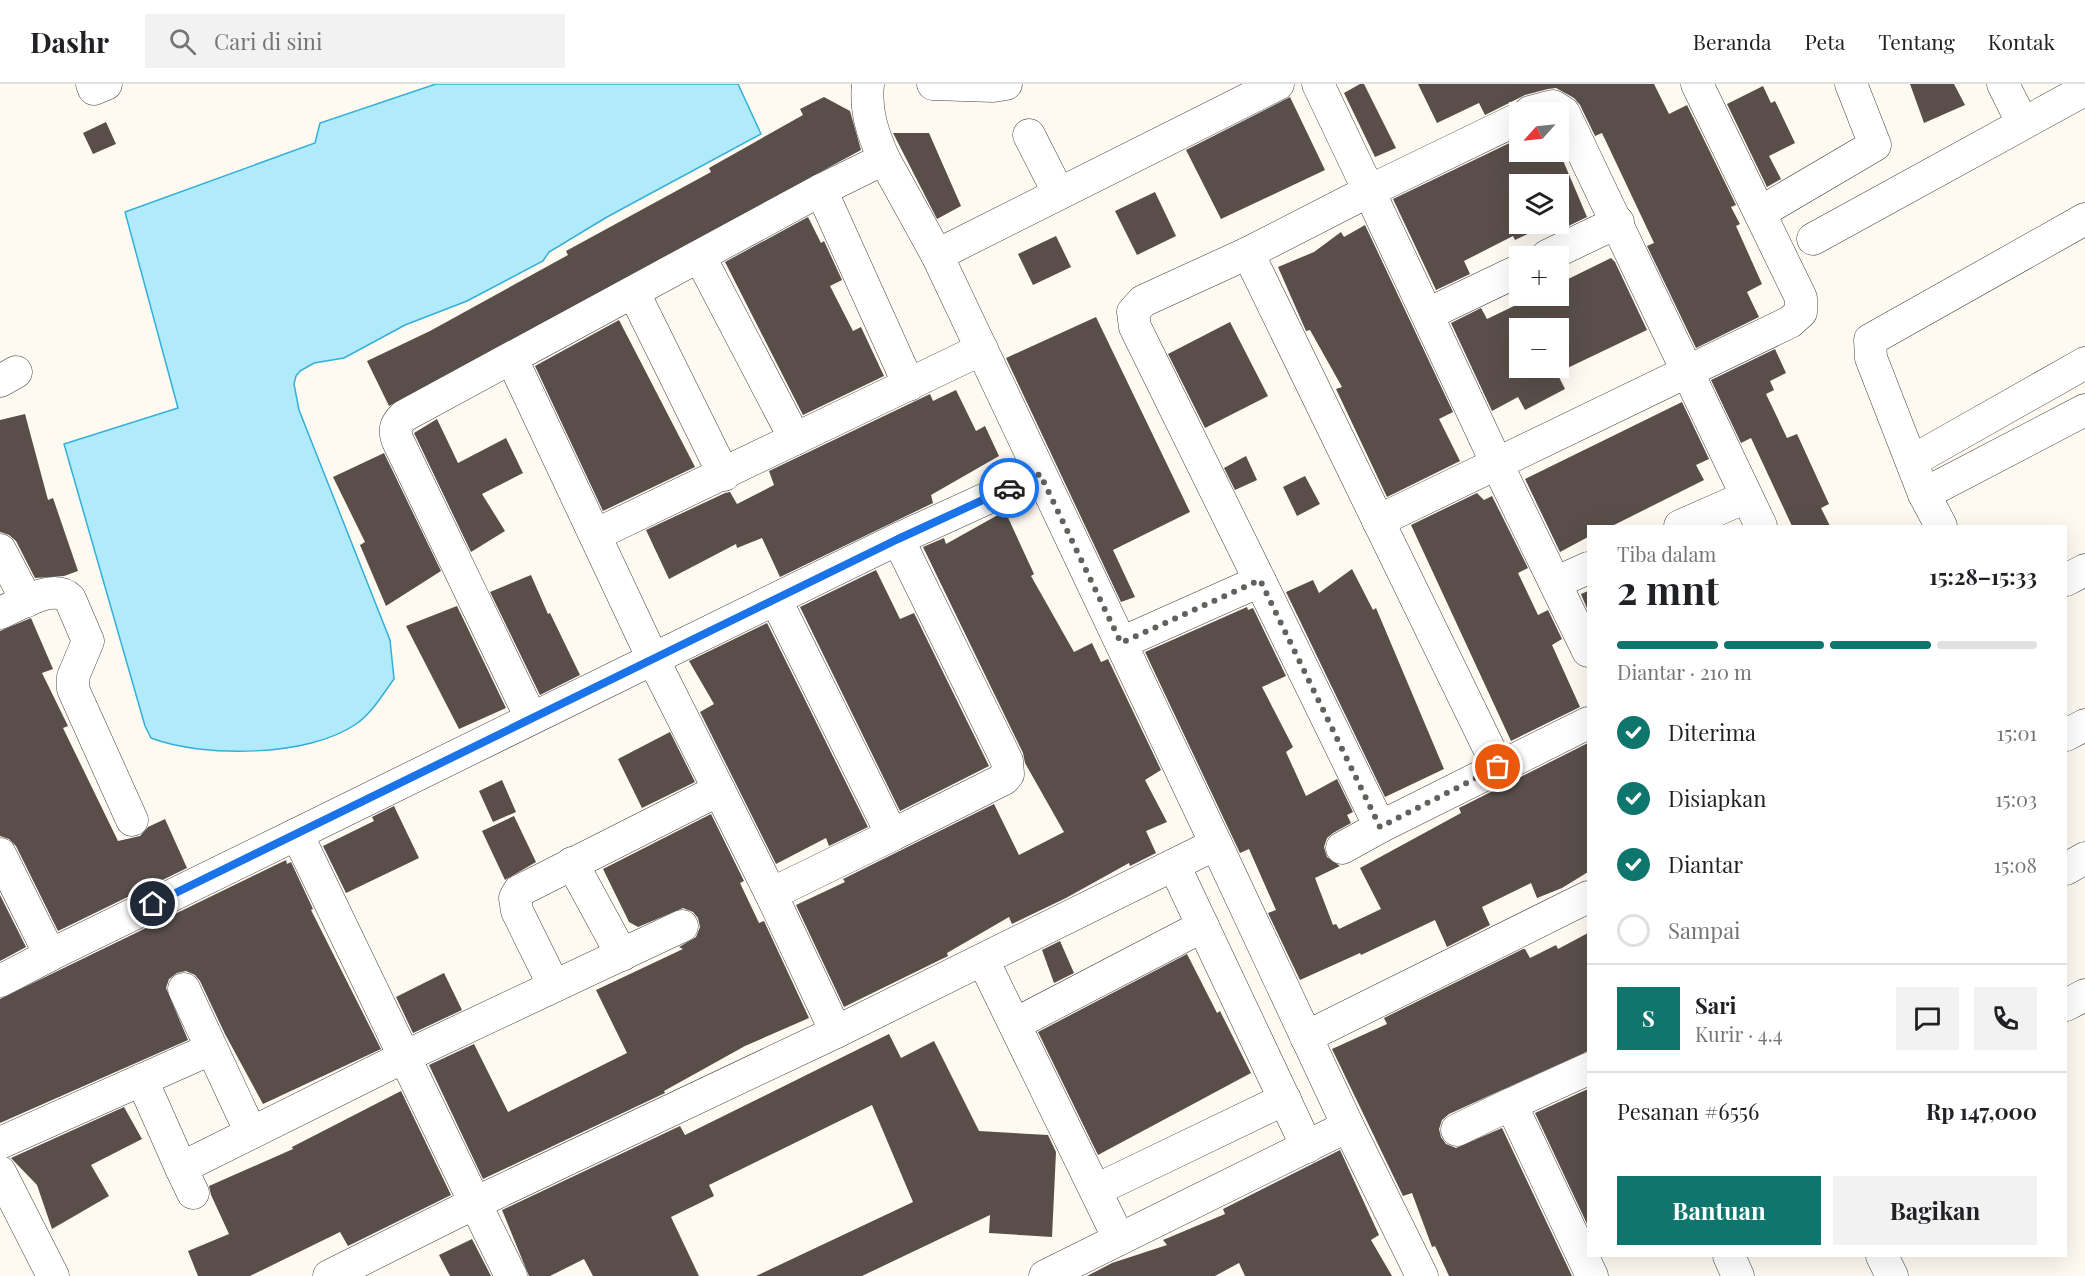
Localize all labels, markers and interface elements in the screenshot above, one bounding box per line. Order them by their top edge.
search box [145,14,565,68]
text: Dashr [30,23,109,60]
icon: search [166,25,199,58]
text: Cari di sini [214,26,322,56]
text: Beranda [1693,27,1772,55]
text: Peta [1805,27,1845,55]
text: Tentang [1878,27,1955,55]
text: Kontak [1988,27,2055,55]
north arrow [1509,102,1569,162]
map controls [1509,102,1569,378]
button: layers [1509,174,1569,234]
button: + [1509,246,1569,306]
button: − [1509,318,1569,378]
courier [979,458,1039,518]
icon: car [993,472,1026,505]
text: Tiba dalam [1617,540,1716,567]
text: 15:28–15:33 [1929,561,2037,591]
text: 2 mnt [1617,563,1719,615]
text: Diantar · 210 m [1617,658,1752,685]
icon: check [1617,716,1650,749]
text: Diterima [1668,717,1756,747]
text: 15:01 [1997,719,2037,746]
pin [1472,741,1523,792]
icon: bag [1481,750,1514,783]
icon: check [1617,782,1650,815]
text: Disiapkan [1668,783,1766,813]
text: 15:03 [1995,785,2037,812]
icon: check [1617,848,1650,881]
text: Diantar [1668,849,1743,879]
text: 15:08 [1994,851,2037,878]
pin [127,878,178,929]
icon: home [136,887,169,920]
text: Sampai [1668,915,1741,945]
button: chat [1896,987,1959,1050]
button: phone [1974,987,2037,1050]
text: Sari [1695,990,1736,1020]
text: S [1642,1003,1655,1033]
text: Kurir · 4.4 [1695,1020,1783,1047]
text: Pesanan #6556 [1617,1096,1759,1126]
text: Rp 147,000 [1926,1096,2037,1126]
button: Bantuan [1617,1176,1821,1245]
button: Bagikan [1833,1176,2037,1245]

